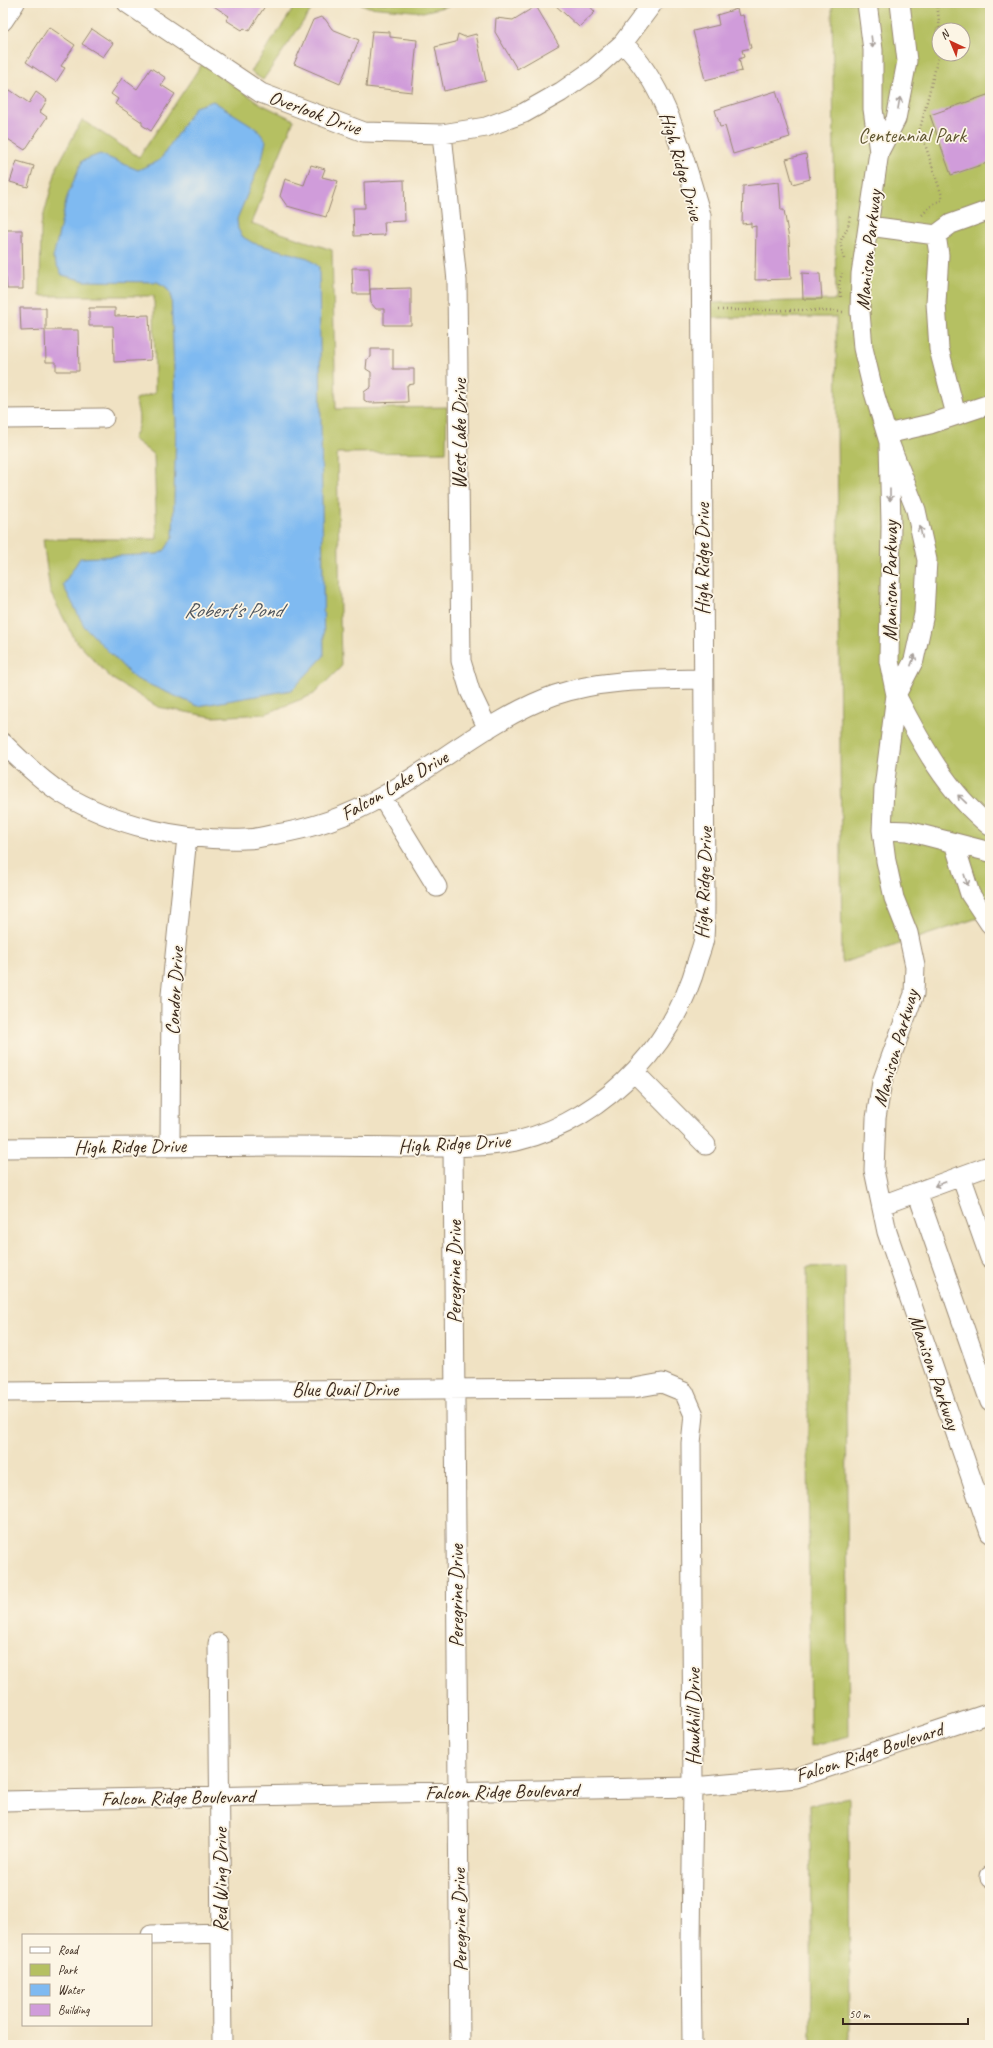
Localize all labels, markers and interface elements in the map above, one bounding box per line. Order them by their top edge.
north arrow [931,22,971,62]
text: N [937,26,953,42]
one-way arrow [868,35,876,48]
street label: Overlook Drive [265,84,366,141]
one-way arrow [896,97,904,110]
street label: High Ridge Drive [654,109,709,225]
park label: Centennial Park [858,123,967,148]
street label: Manison Parkway [850,187,887,311]
street label: West Lake Drive [447,377,472,489]
one-way arrow [886,488,894,501]
street label: High Ridge Drive [690,502,715,615]
street label: Manison Parkway [878,519,903,641]
one-way arrow [916,526,924,539]
water label: Robert's Pond [184,597,289,623]
one-way arrow [910,654,918,666]
street label: Falcon Lake Drive [336,744,454,826]
one-way arrow [957,795,967,804]
street label: High Ridge Drive [689,825,718,939]
one-way arrow [963,873,970,886]
street label: Condor Drive [160,945,189,1036]
street label: Manison Parkway [867,985,925,1109]
street label: High Ridge Drive [398,1128,512,1159]
street label: High Ridge Drive [74,1133,188,1160]
one-way arrow [934,1180,946,1188]
street label: Peregrine Drive [442,1219,467,1324]
street label: Manison Parkway [903,1311,967,1435]
street label: Blue Quail Drive [292,1377,400,1402]
street label: Peregrine Drive [444,1543,469,1648]
street label: Hawkhill Drive [681,1667,706,1766]
street label: Falcon Ridge Boulevard [792,1716,949,1788]
street label: Falcon Ridge Boulevard [425,1778,582,1805]
street label: Falcon Ridge Boulevard [101,1784,258,1811]
street label: Red Wing Drive [208,1826,233,1932]
street label: Peregrine Drive [446,1867,473,1972]
legend [22,1934,152,2026]
text: Road [58,1942,80,1958]
text: Park [58,1962,79,1978]
text: Water [58,1982,86,1998]
scale bar [843,2000,968,2026]
text: Building [58,2002,90,2018]
text: 50 m [849,2006,871,2022]

